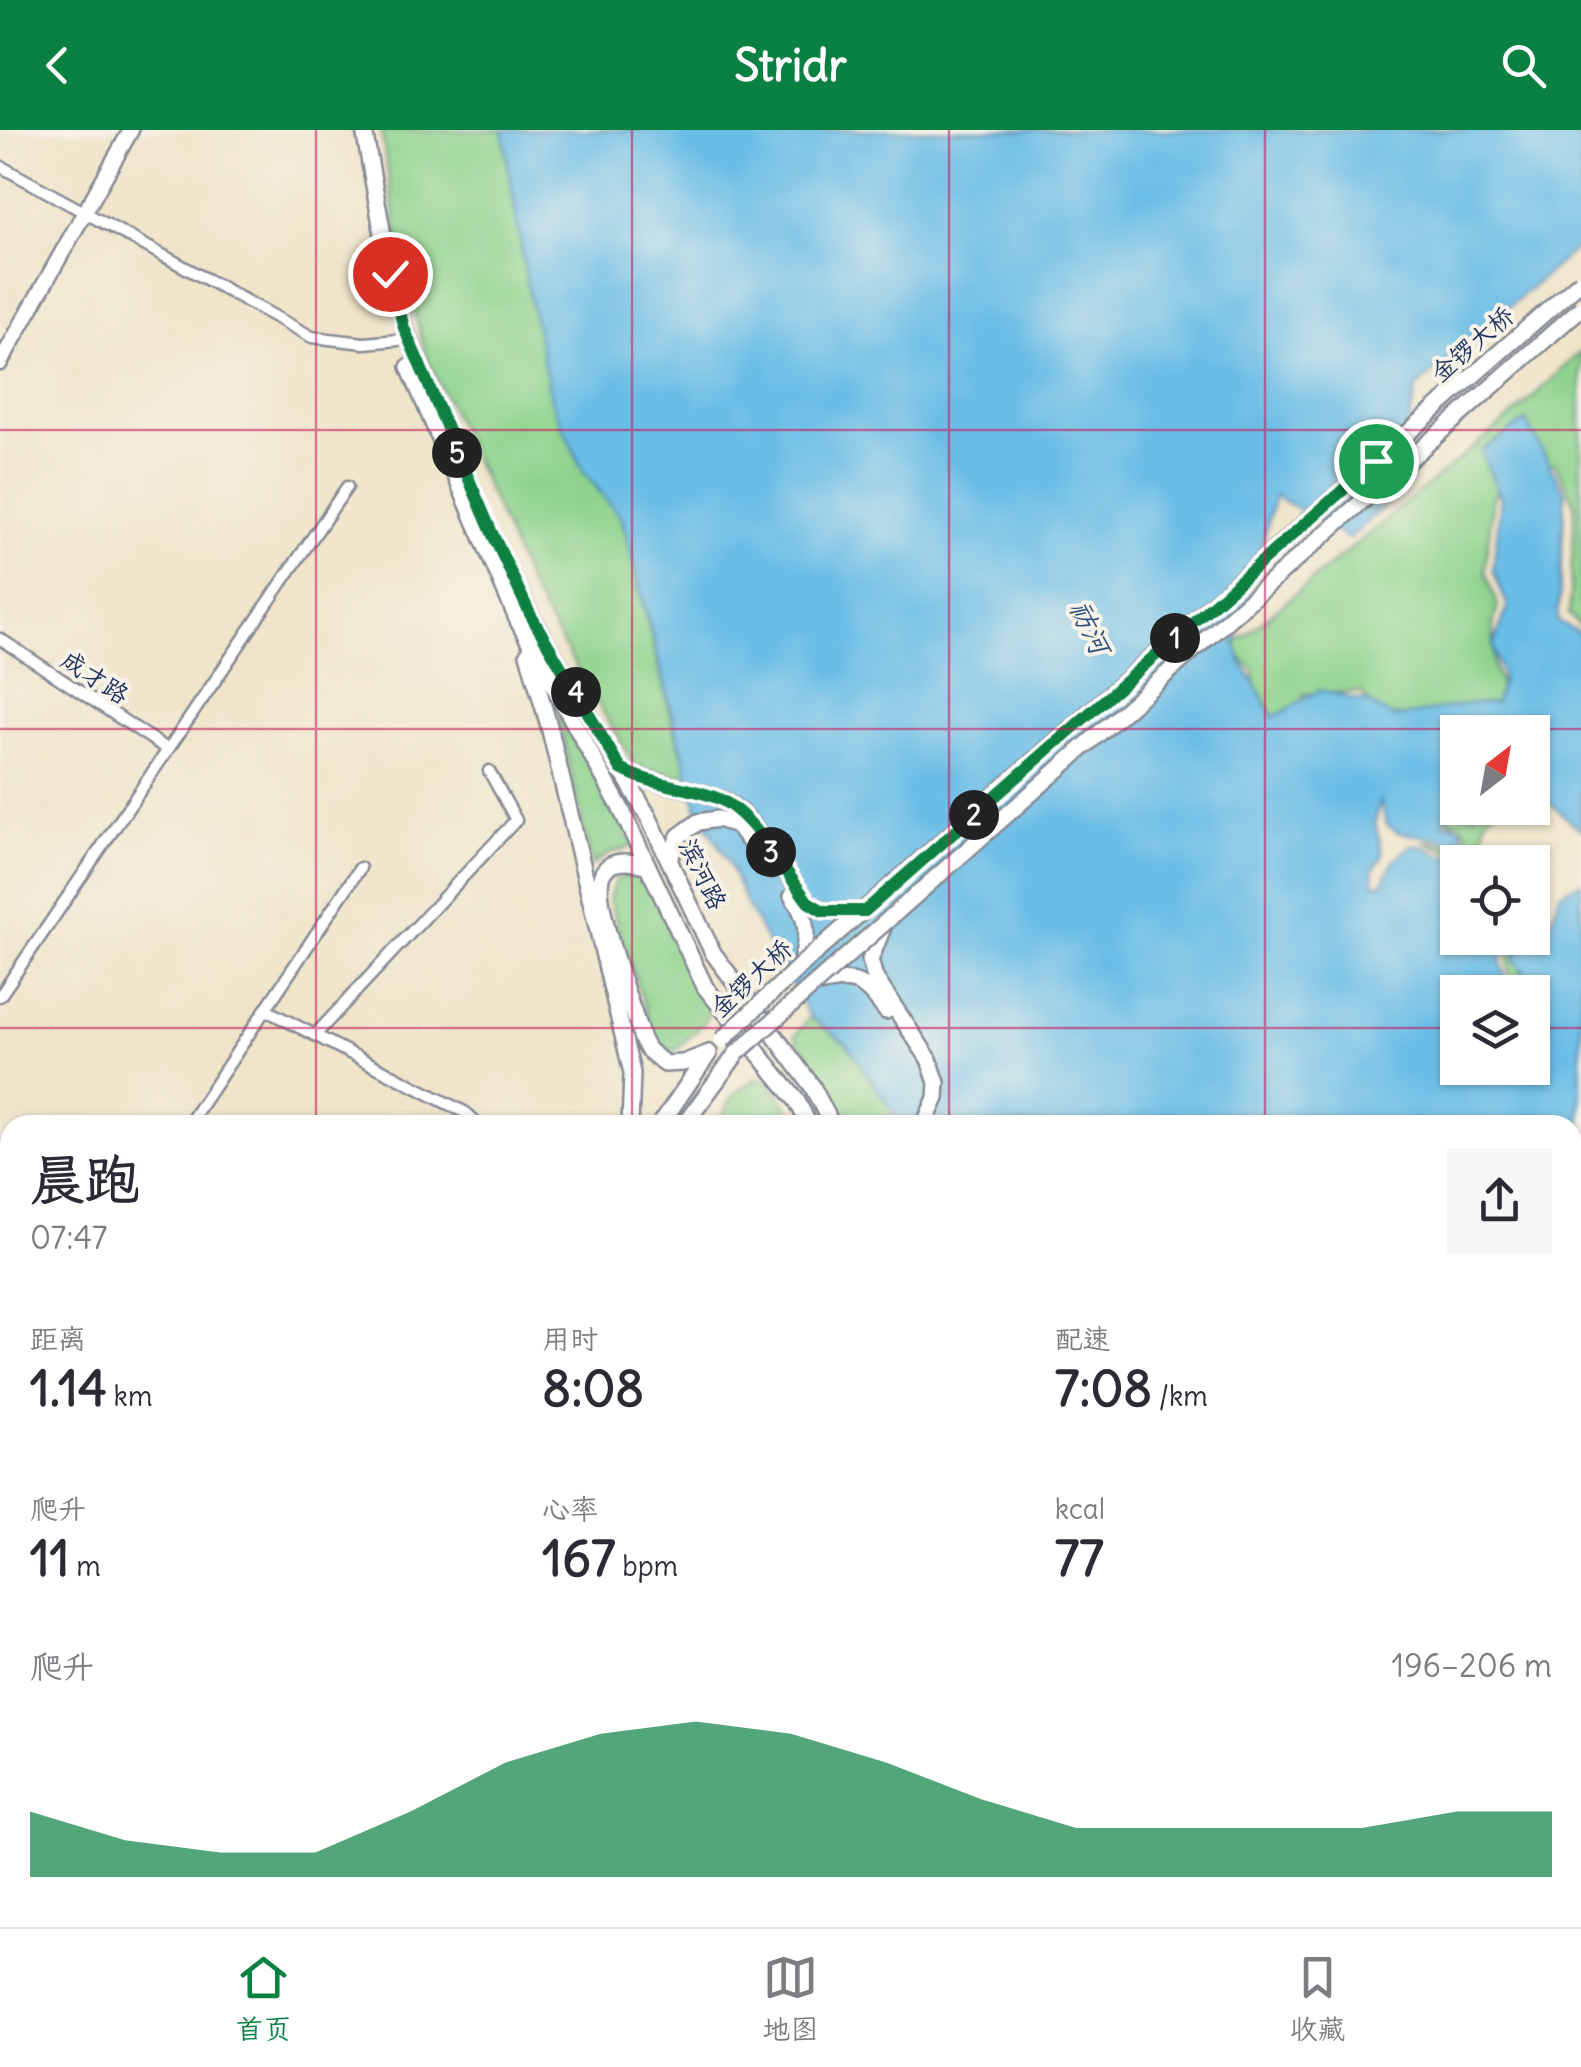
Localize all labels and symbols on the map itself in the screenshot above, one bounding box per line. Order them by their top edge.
pin [348,232,433,317]
street label: 金锣大桥 [1424,299,1520,389]
pin [1334,419,1419,504]
pin: 5 [432,428,482,478]
water label: 祊河 [1062,594,1120,664]
pin: 1 [1150,613,1200,663]
street label: 成才路 [55,643,135,711]
pin: 4 [551,667,601,717]
north arrow [1440,715,1550,825]
pin: 2 [949,790,999,840]
pin: 3 [746,827,796,877]
street label: 滨河路 [672,833,734,915]
street label: 金锣大桥 [704,932,798,1024]

